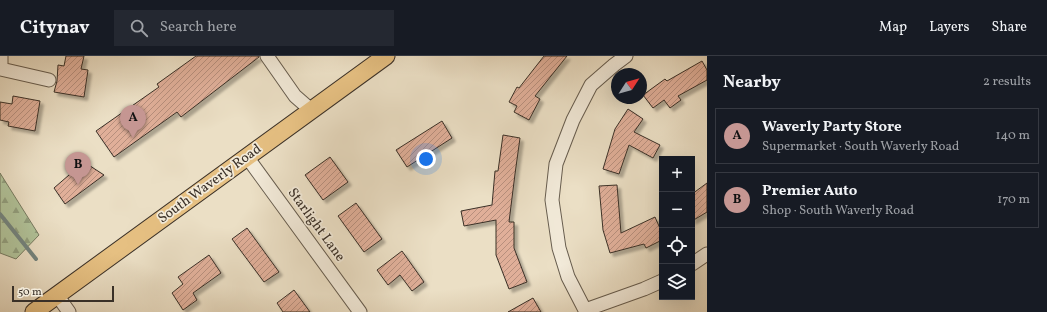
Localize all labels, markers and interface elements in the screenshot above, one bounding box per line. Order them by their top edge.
search box [114,10,394,46]
text: Citynav [20,15,90,41]
icon: search [128,17,150,39]
text: Search here [160,17,237,38]
text: Map [879,18,907,37]
text: Layers [929,18,969,37]
text: Share [991,18,1027,37]
north arrow [611,68,647,104]
text: Nearby [723,71,781,94]
text: 2 results [983,73,1031,91]
pin: A [120,105,146,138]
text: Waverly Party Store [762,117,902,138]
text: A [732,127,742,145]
text: 140 m [996,127,1030,145]
text: Supermarket · South Waverly Road [762,138,959,156]
street label: South Waverly Road [154,140,266,228]
your location [416,149,436,169]
pin: B [65,152,91,185]
map controls [659,156,695,300]
button: + [659,156,695,192]
text: Premier Auto [762,181,857,202]
street label: Starlight Lane [283,184,349,266]
text: B [733,191,741,209]
text: 170 m [997,191,1030,209]
button: − [659,192,695,228]
text: Shop · South Waverly Road [762,202,914,220]
button: locate [659,228,695,264]
button: layers [659,264,695,300]
scale bar [12,284,114,303]
text: 50 m [18,285,42,300]

